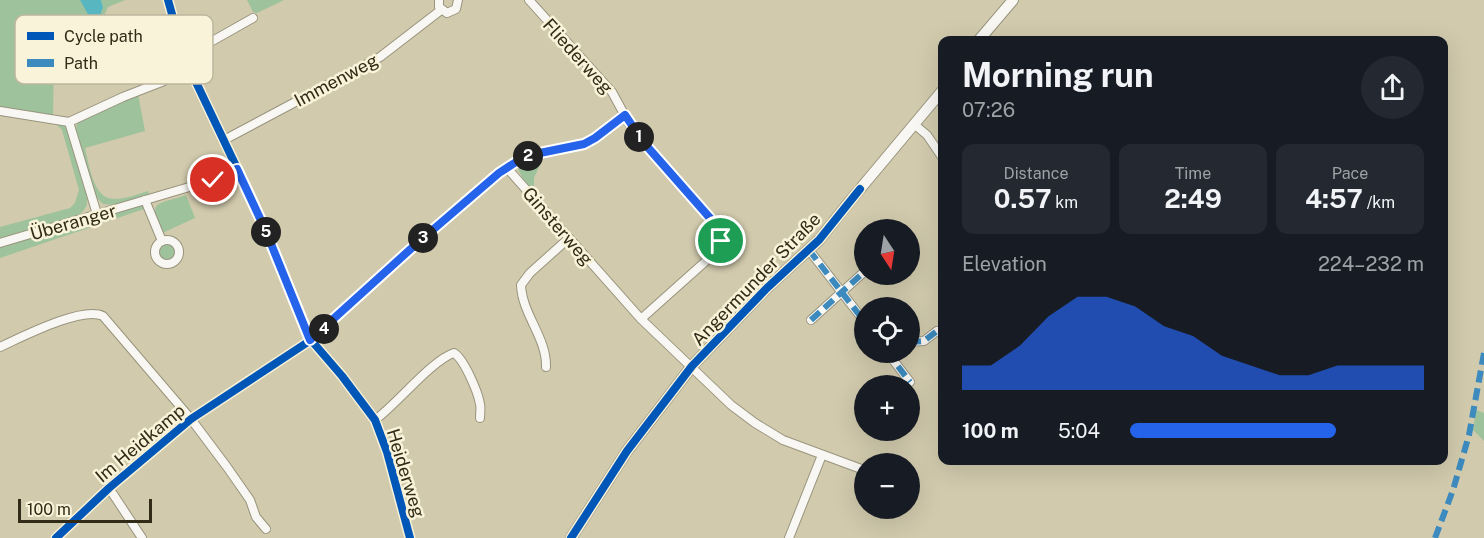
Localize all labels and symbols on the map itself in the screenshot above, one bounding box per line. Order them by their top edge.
street label: Fliederweg [539,14,617,98]
legend [15,15,213,84]
text: Cycle path [64,27,143,46]
street label: Immenweg [291,49,381,111]
text: Path [64,54,98,73]
pin: 1 [624,122,654,152]
pin: 2 [513,141,543,171]
pin [187,154,238,205]
street label: Ginsterweg [518,183,598,269]
street label: Überanger [27,199,119,244]
street label: Angermunder Straße [687,208,825,350]
pin [695,215,746,266]
pin: 5 [251,217,281,247]
north arrow [854,219,920,285]
pin: 3 [408,223,438,253]
pin: 4 [309,314,339,344]
street label: Im Heidkamp [91,399,189,487]
street label: Heiderweg [383,426,429,520]
scale bar [18,496,152,524]

